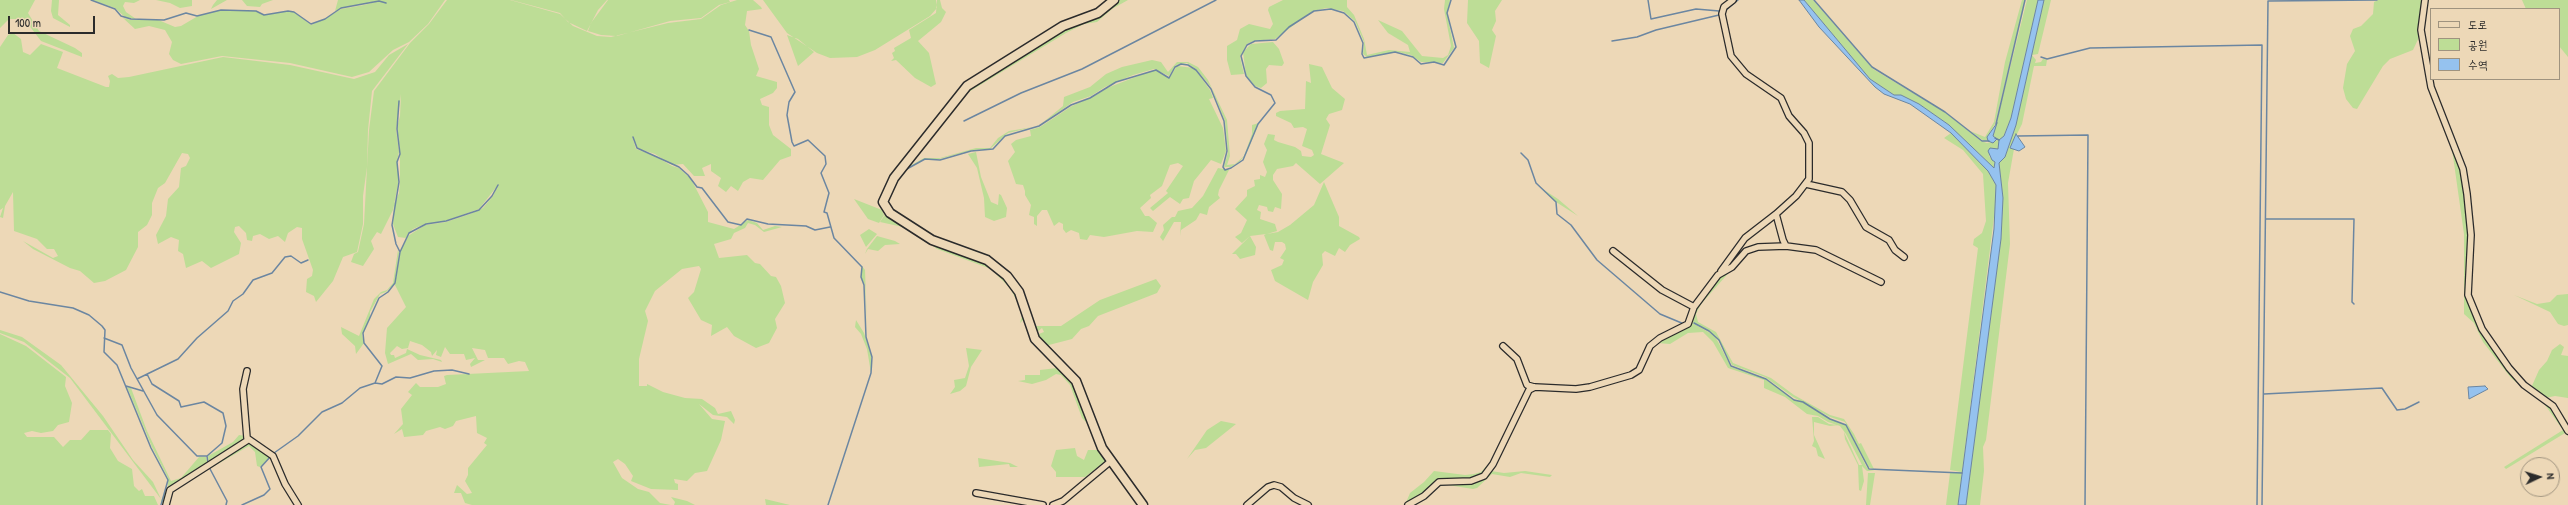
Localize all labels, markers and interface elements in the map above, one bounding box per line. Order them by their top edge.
scale bar [10,8,97,34]
legend [2430,8,2560,80]
text: 100 m [15,14,41,31]
text: 도로 [2468,16,2487,33]
text: 공원 [2468,36,2487,53]
text: 수역 [2468,56,2487,73]
north arrow [2520,457,2560,497]
text: N [2544,473,2558,480]

